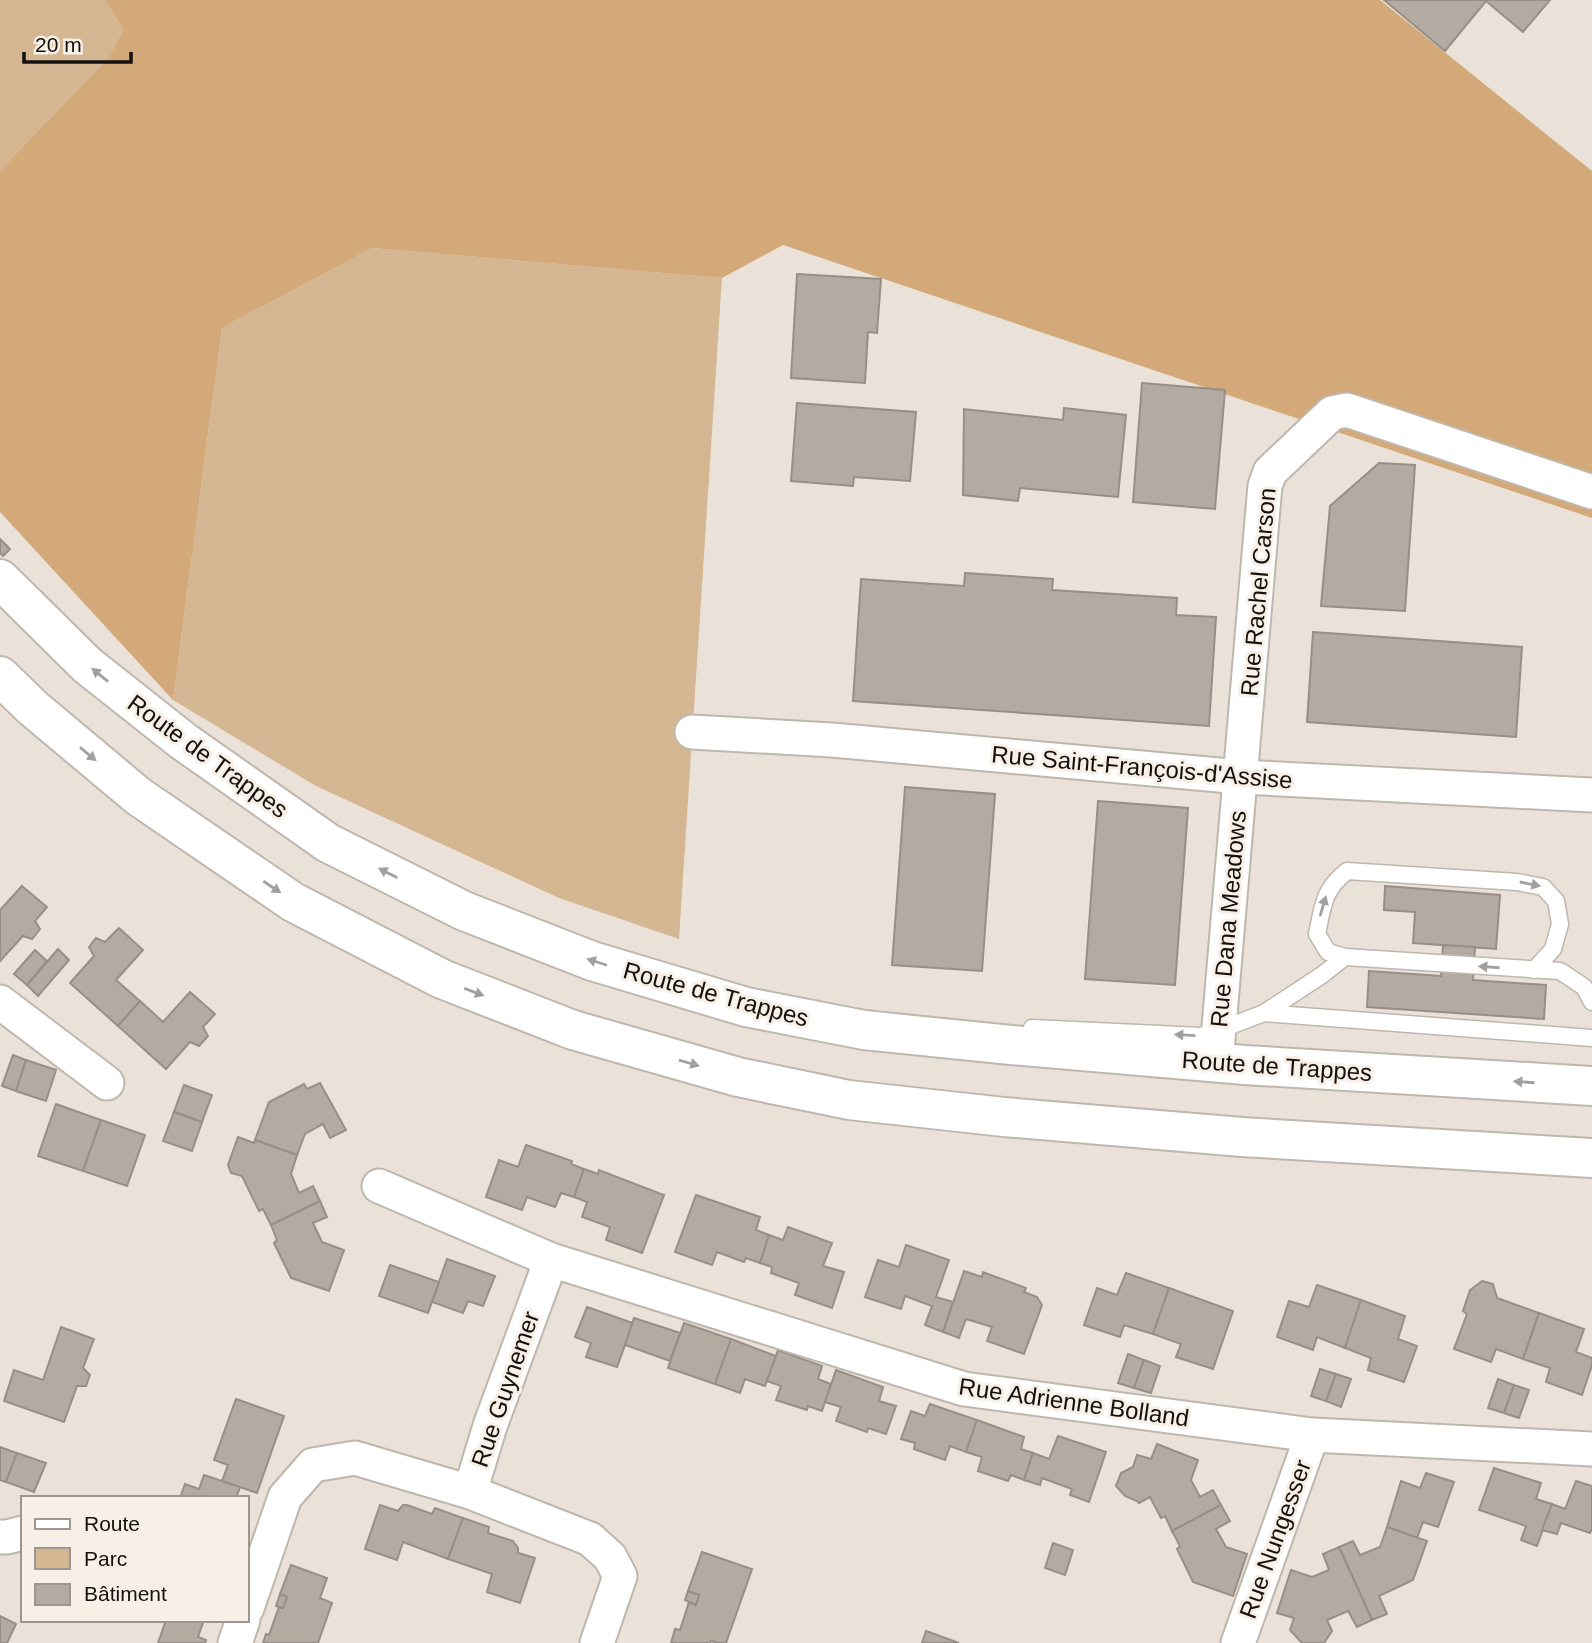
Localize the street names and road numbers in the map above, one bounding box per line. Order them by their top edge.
street label: Rue Rachel Carson [1235,487,1281,697]
street label: Route de Trappes [123,689,293,823]
street label: Rue Saint-François-d'Assise [990,740,1294,794]
street label: Rue Dana Meadows [1205,810,1251,1028]
street label: Route de Trappes [620,956,812,1032]
street label: Route de Trappes [1181,1046,1373,1086]
street label: Rue Guynemer [466,1308,544,1470]
street label: Rue Adrienne Bolland [957,1372,1191,1432]
street label: Rue Nungesser [1234,1456,1316,1622]

